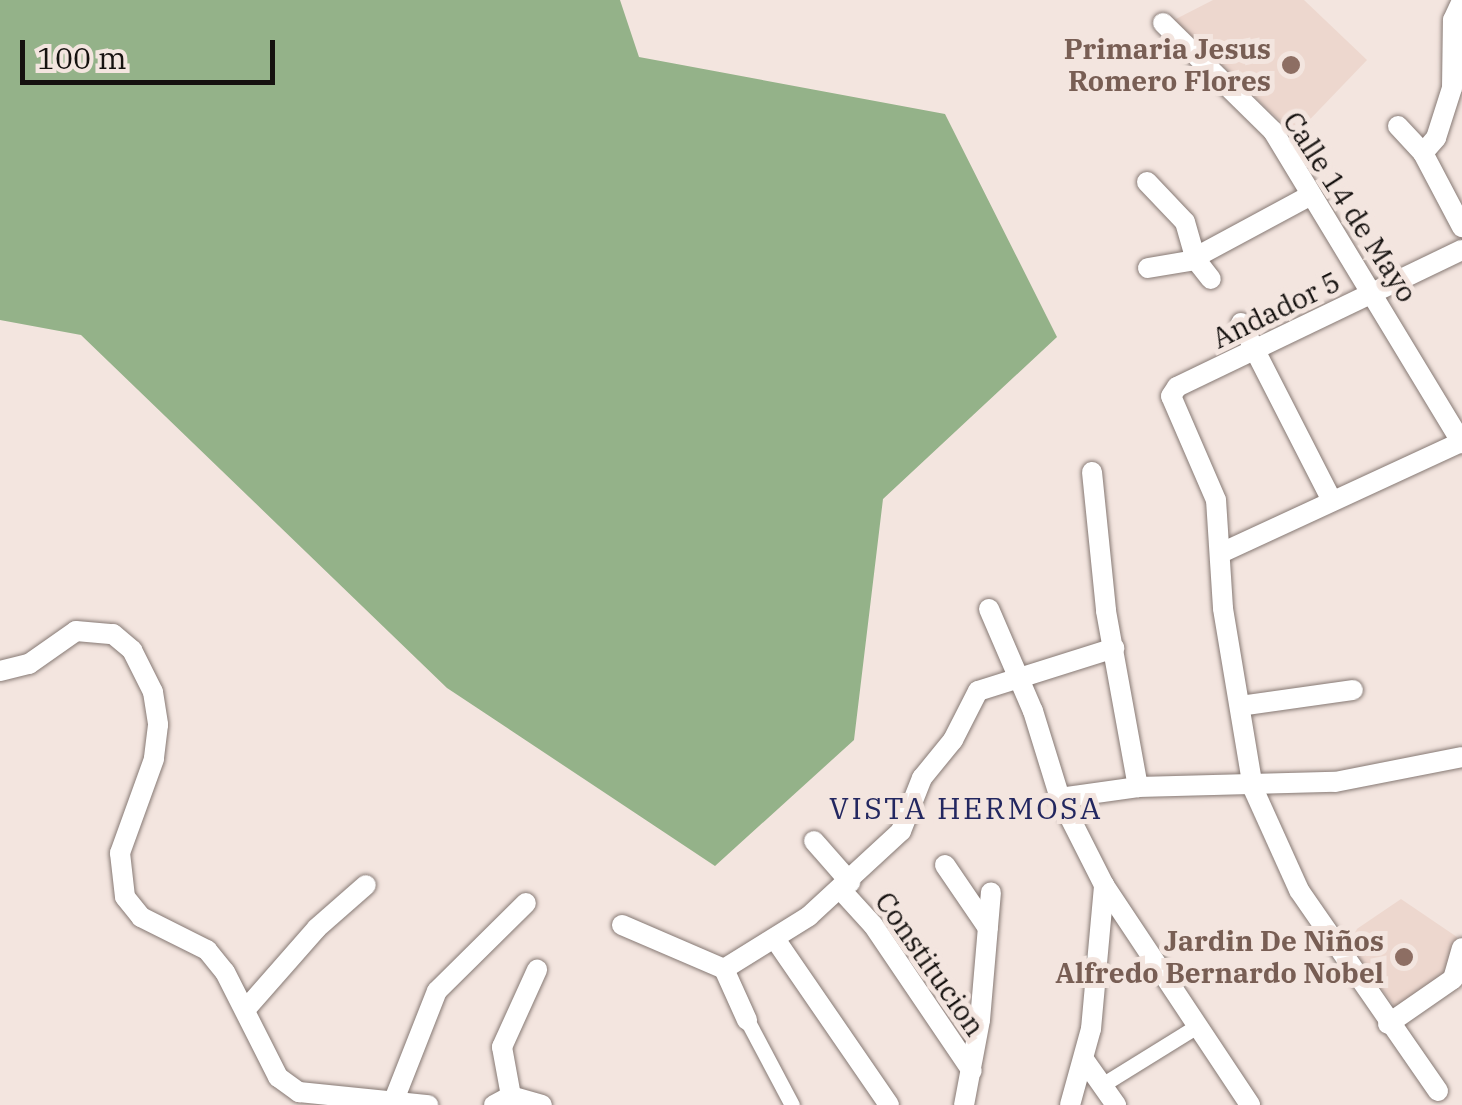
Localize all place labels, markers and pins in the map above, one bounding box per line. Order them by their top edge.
place label: Primaria Jesus Romero Flores [1064,32,1271,98]
marker: Primaria Jesus Romero Flores [1280,54,1302,76]
place label: Jardin De Niños Alfredo Bernardo Nobel [1055,924,1384,990]
marker: Jardin De Niños Alfredo Bernardo Nobel [1393,946,1415,968]

